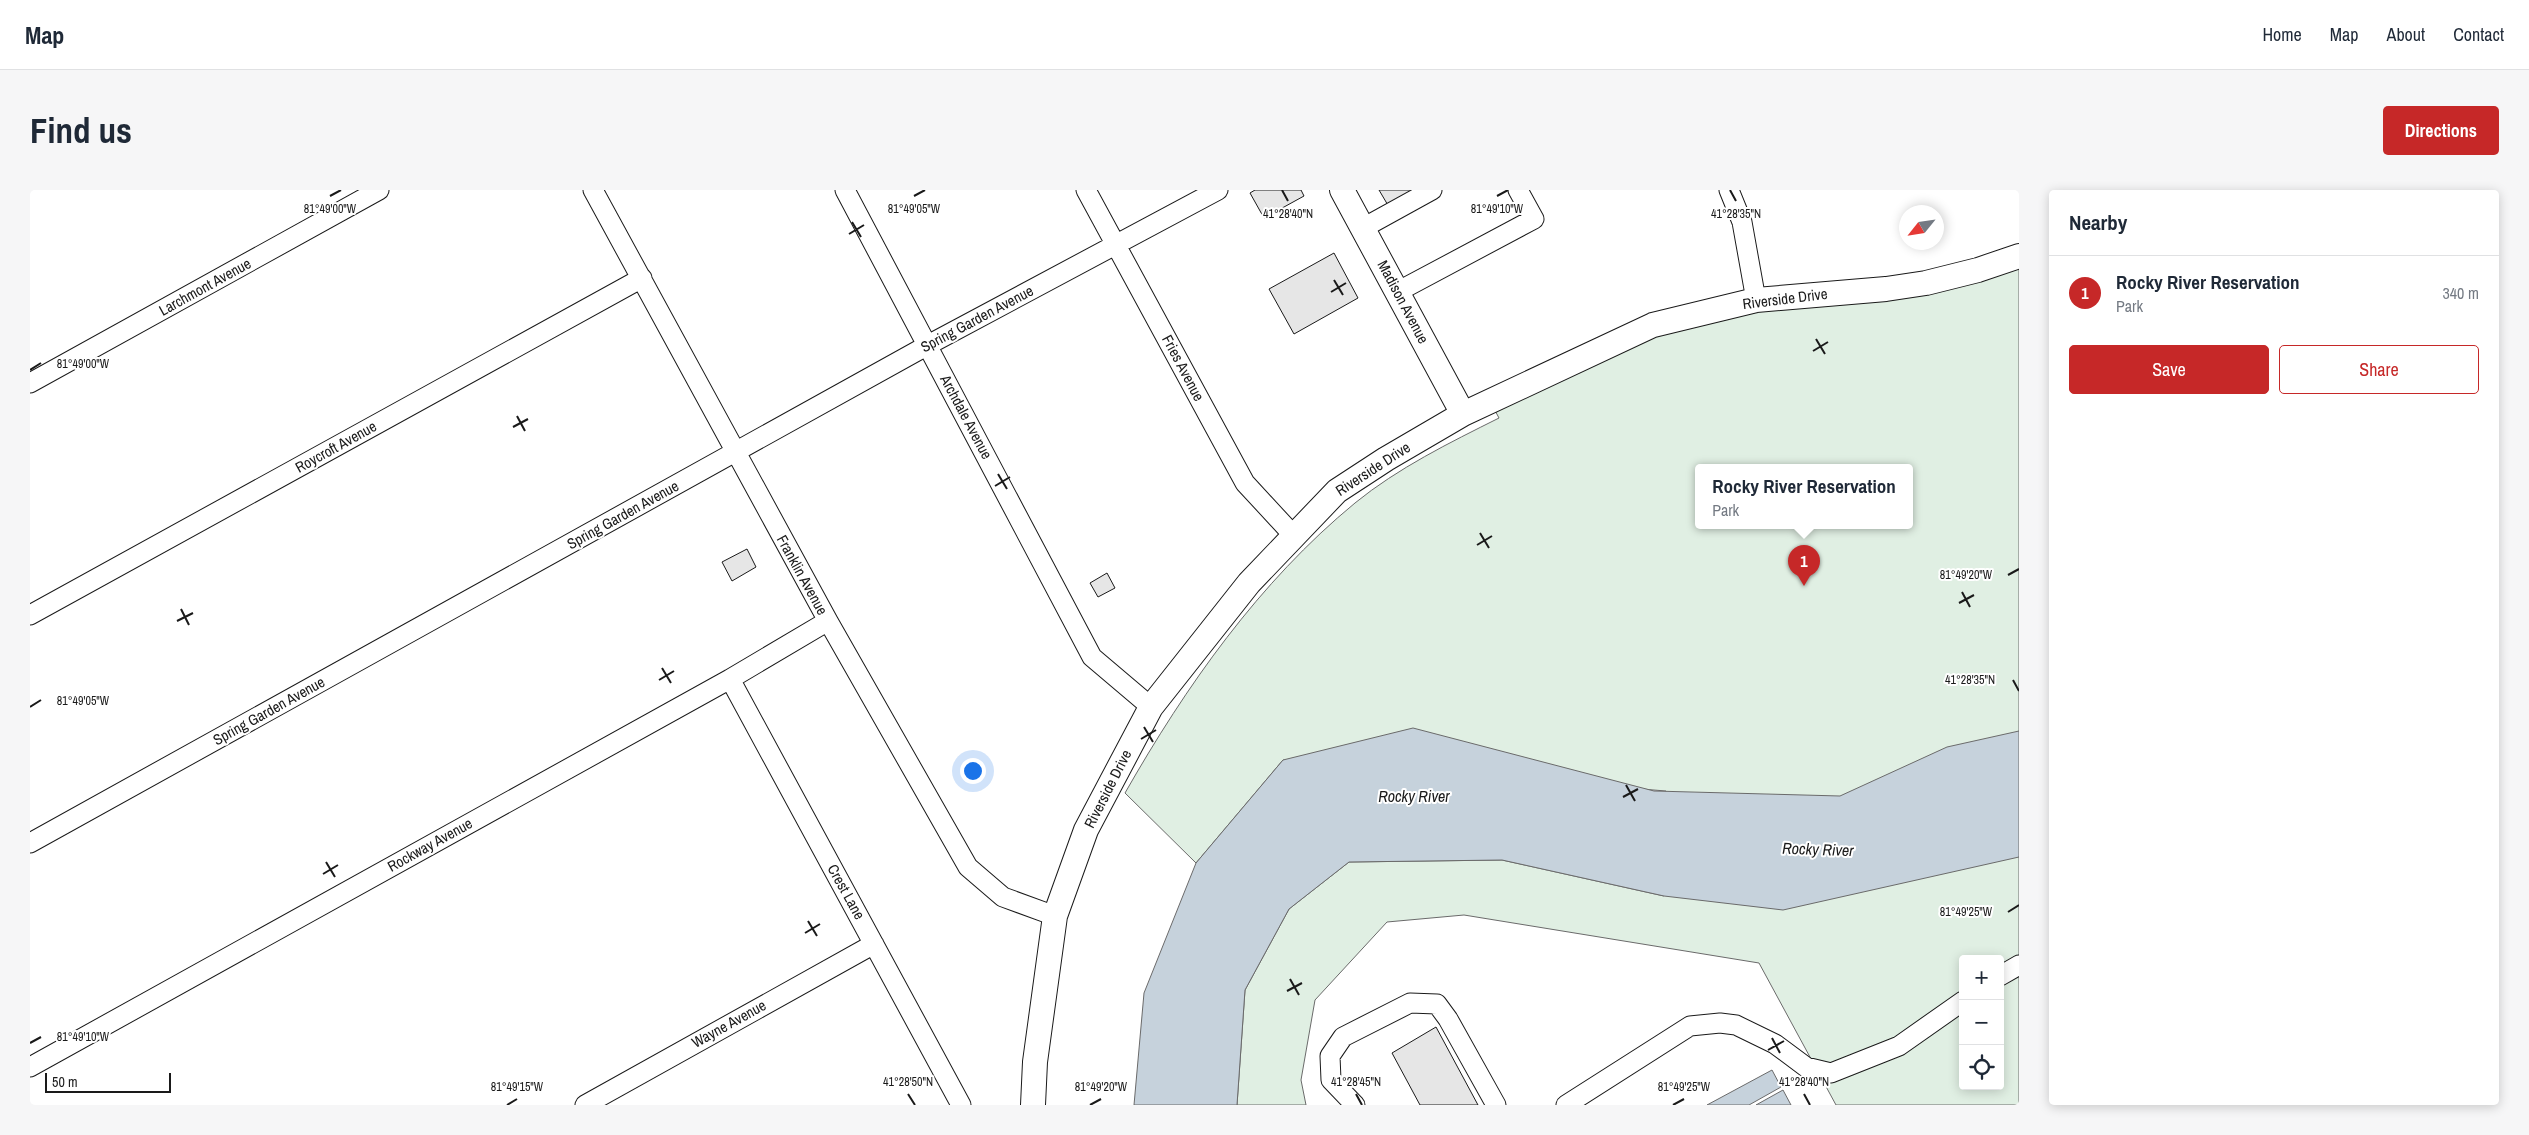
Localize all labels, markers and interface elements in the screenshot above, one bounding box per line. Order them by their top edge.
text: Map [25,19,64,51]
text: Home [2262,22,2302,47]
text: Map [2330,22,2359,47]
text: About [2387,22,2425,47]
text: Contact [2453,22,2504,47]
button: Directions [2383,106,2499,155]
text: Find us [30,107,132,154]
text: 81°49'00"W [304,201,357,217]
text: 81°49'05"W [888,201,941,217]
text: 81°49'10"W [1471,201,1524,217]
north arrow [1899,205,1944,250]
text: 41°28'40"N [1263,206,1313,222]
text: 41°28'35"N [1711,206,1761,222]
text: Nearby [2069,208,2127,237]
street label: Larchmont Avenue [155,252,255,321]
street label: Madison Avenue [1373,256,1434,347]
text: Rocky River Reservation [2116,269,2300,295]
street label: Spring Garden Avenue [917,280,1037,357]
text: 1 [2081,282,2089,304]
text: 340 m [2443,282,2479,304]
street label: Riverside Drive [1741,283,1829,314]
text: Park [2116,295,2143,317]
street label: Fries Avenue [1157,331,1210,405]
button: Save [2069,345,2269,394]
button: Share [2279,345,2479,394]
text: 81°49'00"W [57,356,110,372]
street label: Archdale Avenue [935,370,998,463]
street label: Roycroft Avenue [291,415,380,478]
street label: Riverside Drive [1331,436,1414,501]
popup [1695,464,1913,529]
text: Rocky River Reservation [1712,473,1896,499]
street label: Spring Garden Avenue [563,475,683,554]
text: Park [1712,499,1739,521]
street label: Franklin Avenue [772,531,833,619]
pin: 1 [1788,545,1820,586]
text: 81°49'20"W [1940,567,1993,583]
street label: Spring Garden Avenue [209,671,329,750]
text: 41°28'35"N [1945,672,1995,688]
text: 81°49'05"W [57,693,110,709]
street label: Riverside Drive [1079,746,1136,832]
your location [960,758,986,784]
water label: Rocky River [1378,785,1450,807]
street label: Rockway Avenue [383,812,476,877]
water label: Rocky River [1782,837,1855,861]
street label: Crest Lane [823,860,870,923]
text: 81°49'25"W [1940,904,1993,920]
map controls [1959,955,2004,1090]
button: + [1959,955,2004,1000]
street label: Wayne Avenue [688,994,770,1053]
button: − [1959,1000,2004,1045]
text: 81°49'10"W [57,1029,110,1045]
button: locate [1959,1045,2004,1090]
scale bar [45,1070,171,1093]
text: 50 m [52,1073,78,1091]
text: 41°28'50"N [883,1074,933,1090]
text: 41°28'45"N [1331,1074,1381,1090]
text: 41°28'40"N [1779,1074,1829,1090]
text: 81°49'15"W [491,1079,544,1095]
text: 81°49'20"W [1075,1079,1128,1095]
text: 81°49'25"W [1658,1079,1711,1095]

